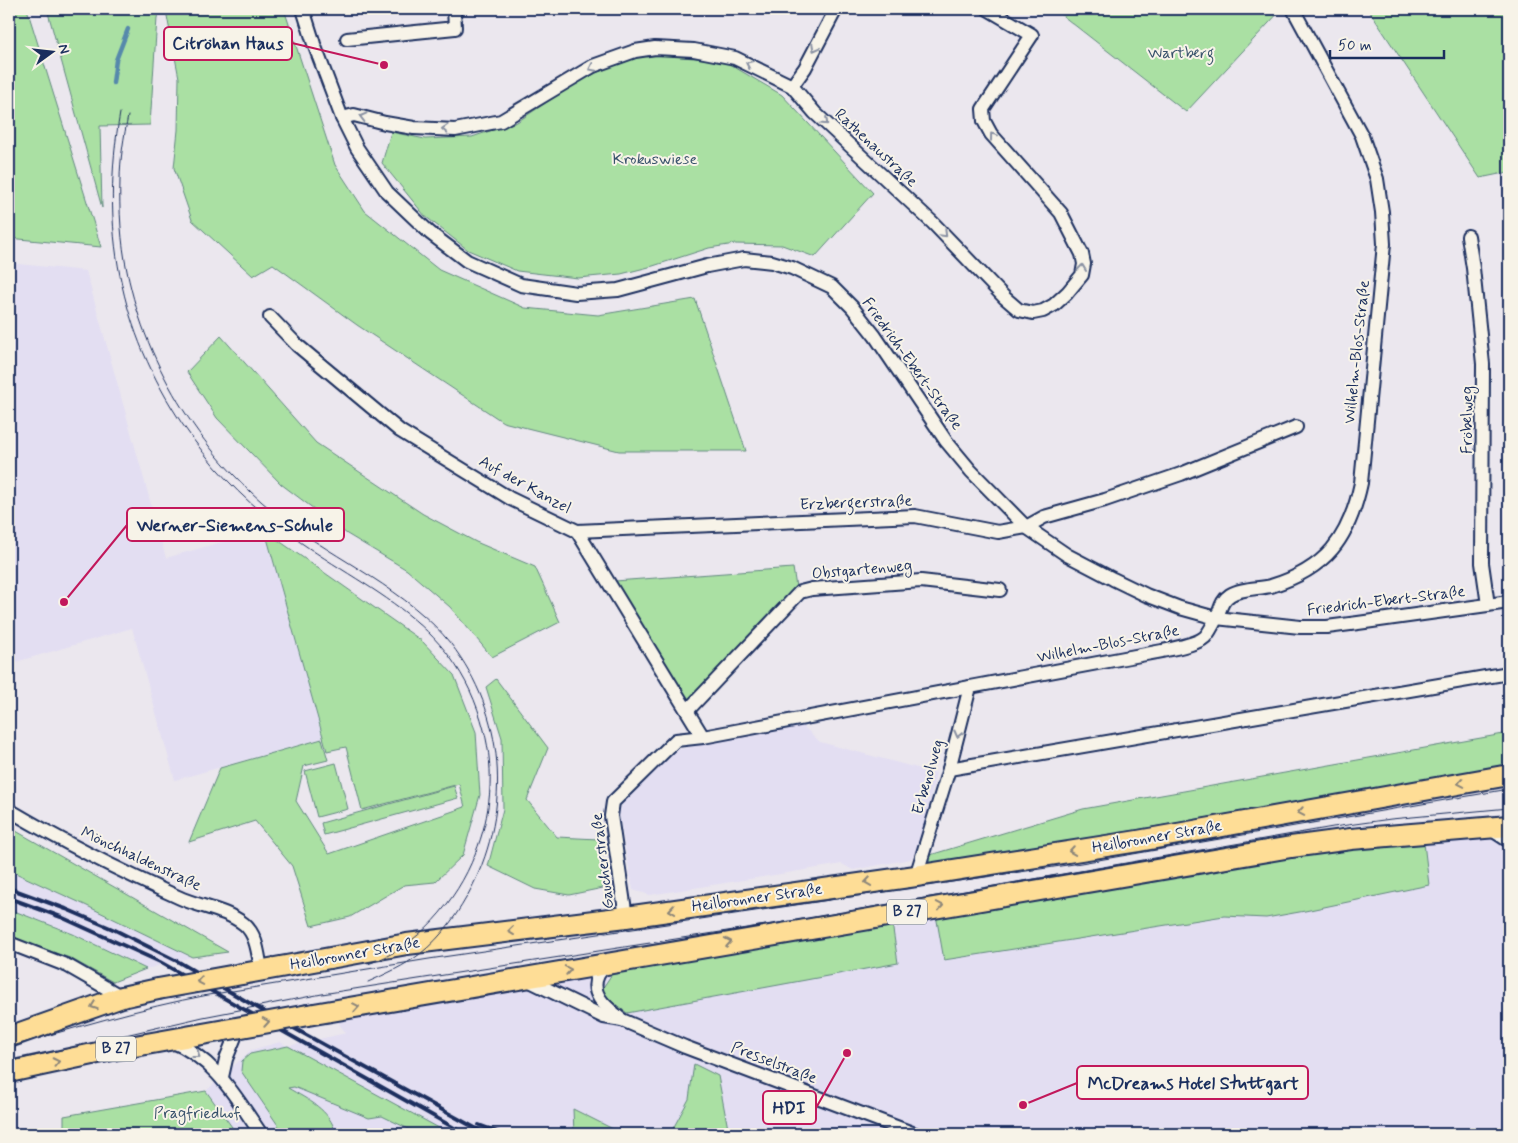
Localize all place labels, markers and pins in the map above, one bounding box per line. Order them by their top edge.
callout: Citröhan Haus [164,27,292,60]
callout: Werner-Siemens-Schule [127,508,344,541]
callout: McDreams Hotel Stuttgart [1077,1066,1308,1099]
callout: HDI [763,1091,816,1124]

